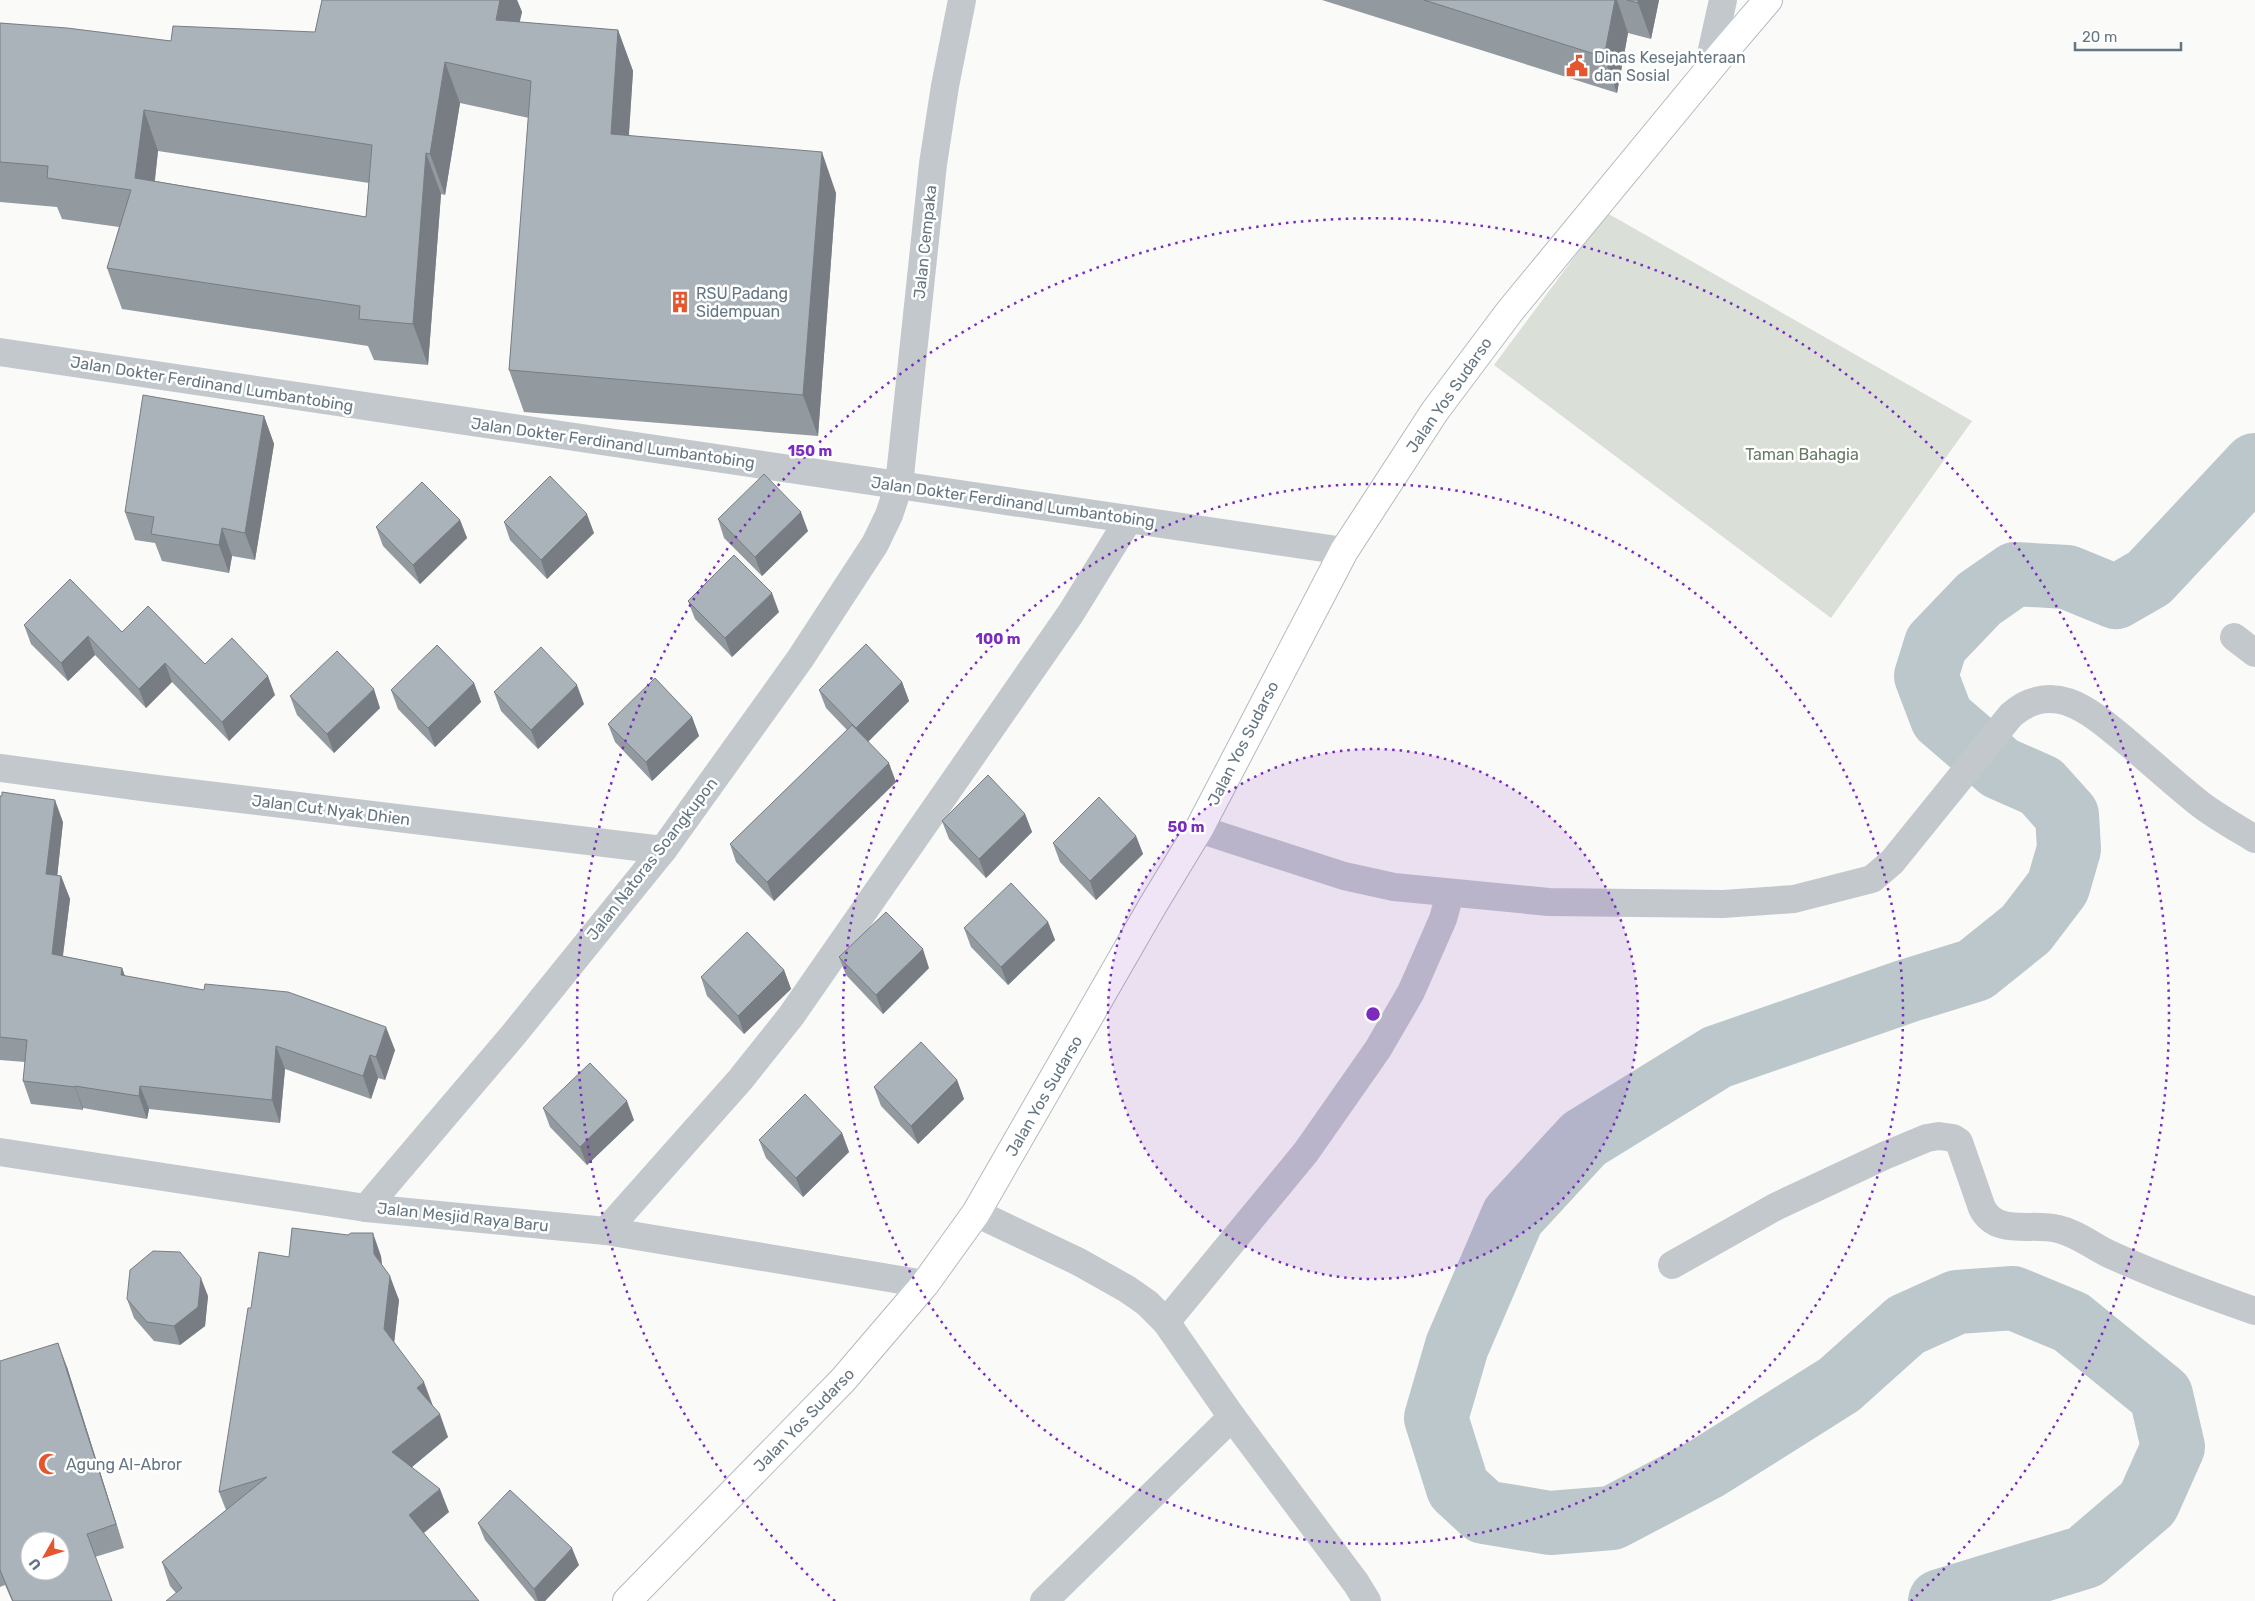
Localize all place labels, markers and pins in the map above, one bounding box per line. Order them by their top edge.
place label: Dinas Kesejahteraan dan Sosial [1594,48,1746,85]
public building icon: Dinas Kesejahteraan dan Sosial [1564,53,1590,79]
place label: RSU Padang Sidempuan [696,284,788,321]
building icon: RSU Padang Sidempuan [667,289,693,315]
centre of rings [1364,1005,1382,1023]
mosque icon: Agung Al-Abror [36,1451,62,1477]
place label: Agung Al-Abror [66,1455,182,1474]

